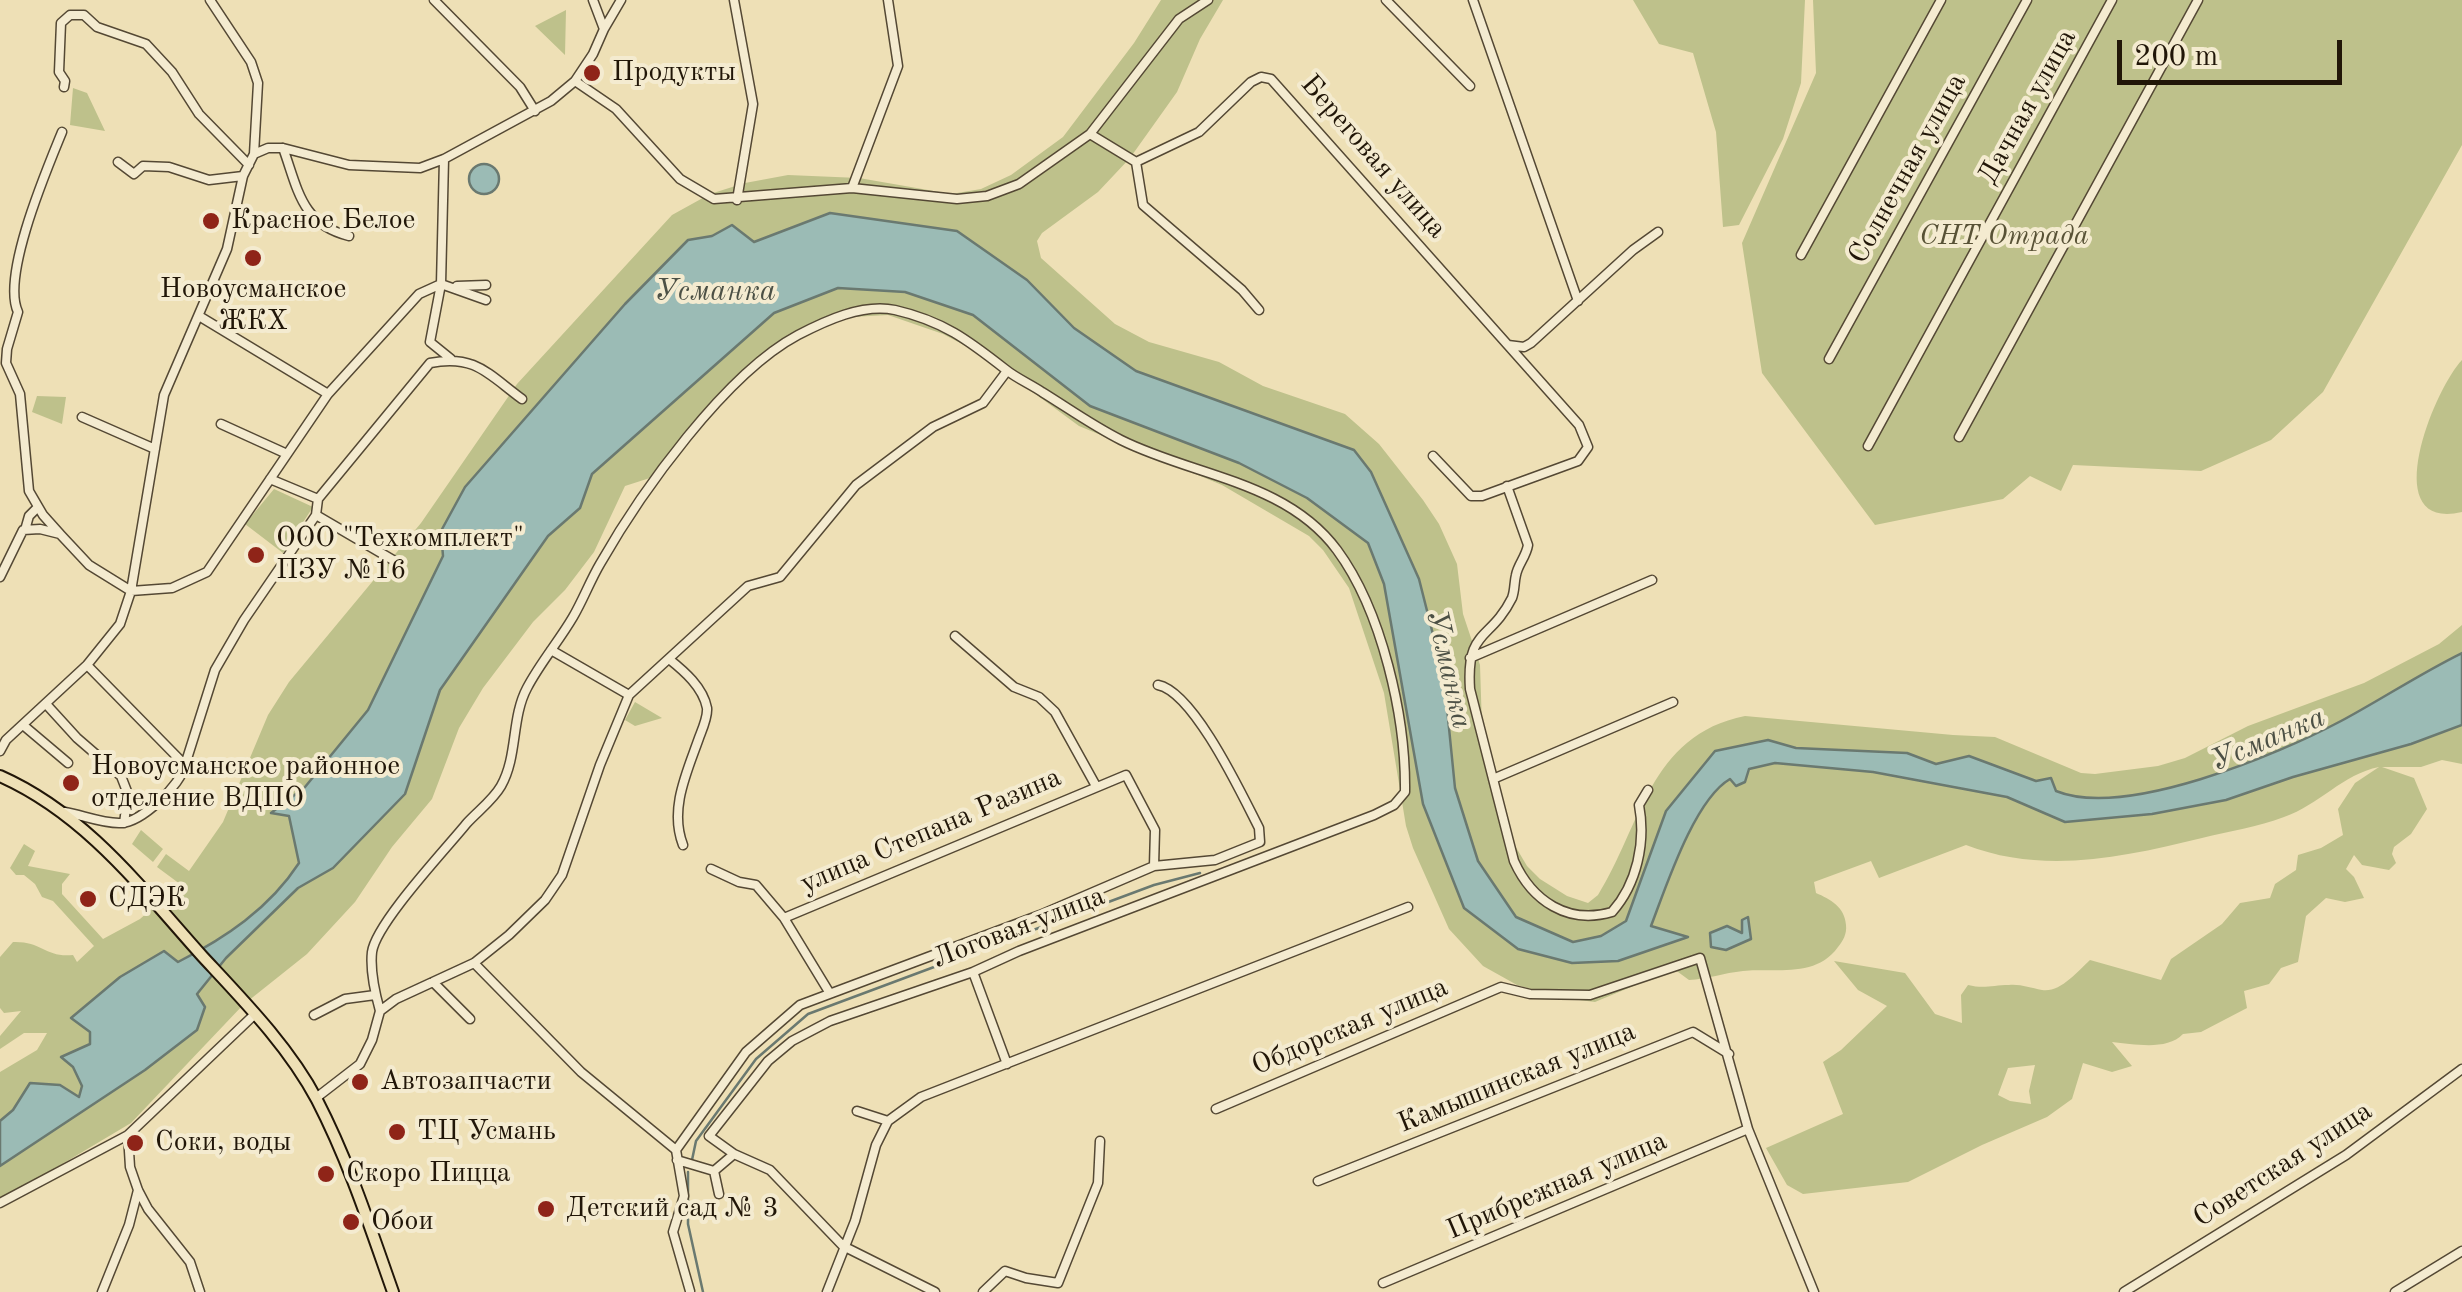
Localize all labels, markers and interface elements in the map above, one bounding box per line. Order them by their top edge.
scale bar [2122,20,2347,82]
street label: Дачная улица [1972,24,2084,190]
text: 200 m [2134,42,2218,72]
place label: Продукты [612,56,736,90]
marker: Продукты [581,62,603,84]
street label: Береговая улица [1293,68,1453,246]
street label: Солнечная улица [1842,68,1974,270]
place label: Красное Белое [231,204,415,238]
marker: Красное Белое [200,210,222,232]
park label: СНТ Отрада [1919,220,2089,254]
marker: Новоусманское ЖКХ [242,247,264,269]
place label: Новоусманское ЖКХ [160,273,346,339]
water label: Усманка [654,274,776,310]
place label: ООО "Техкомплект" ПЗУ №16 [276,522,524,588]
marker: ООО "Техкомплект" ПЗУ №16 [245,544,267,566]
water label: Усманка [1417,606,1479,732]
water label: Усманка [2205,700,2331,780]
place label: Новоусманское районное отделение ВДПО [91,750,400,816]
street label: улица Степана Разина [796,761,1066,901]
marker: Новоусманское районное отделение ВДПО [60,772,82,794]
street label: Логовая улица [928,880,1110,976]
place label: СДЭК [108,882,186,916]
marker: СДЭК [77,888,99,910]
street label: Обдорская улица [1247,971,1453,1083]
street label: Камышинская улица [1393,1015,1641,1141]
place label: Автозапчасти [380,1065,552,1099]
marker: Автозапчасти [349,1071,371,1093]
street label: Советская улица [2187,1095,2379,1235]
place label: ТЦ Усмань [417,1115,556,1149]
marker: ТЦ Усмань [386,1121,408,1143]
street label: Прибрежная улица [1442,1124,1672,1248]
place label: Соки, воды [155,1126,291,1160]
marker: Соки, воды [124,1132,146,1154]
place label: Скоро Пицца [346,1157,511,1191]
marker: Скоро Пицца [315,1163,337,1185]
place label: Детский сад № 3 [566,1192,779,1226]
marker: Детский сад № 3 [535,1198,557,1220]
place label: Обои [371,1205,433,1239]
marker: Обои [340,1211,362,1233]

